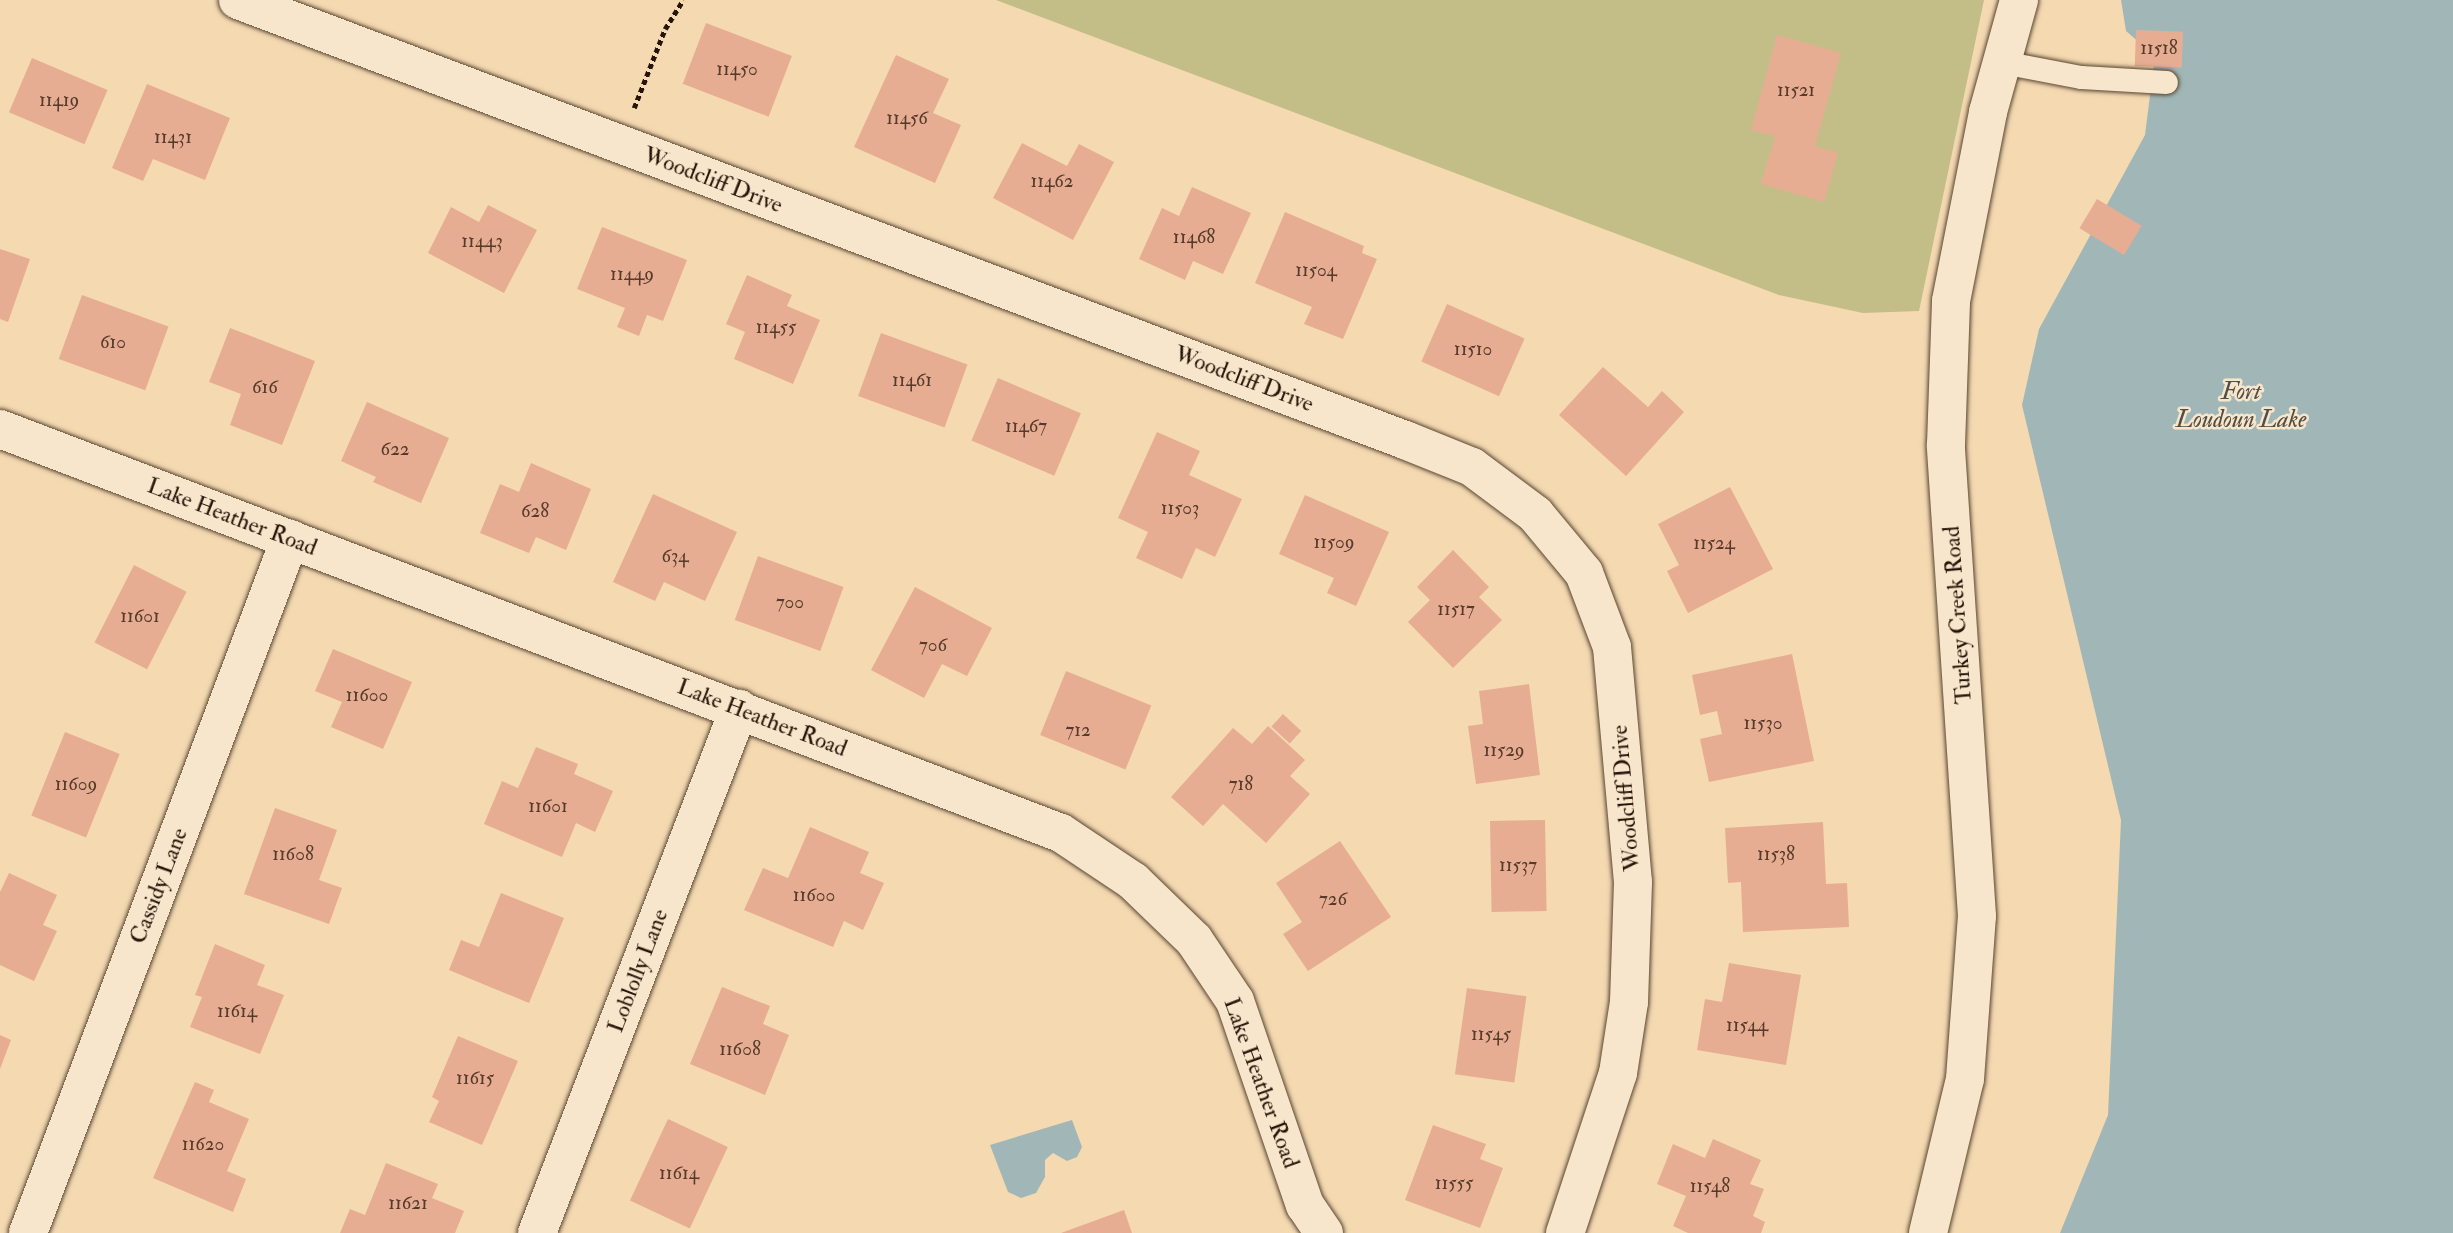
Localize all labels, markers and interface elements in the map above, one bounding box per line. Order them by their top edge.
house number: 11518 [2140,38,2178,60]
house number: 11450 [716,59,758,81]
house number: 11521 [1777,80,1815,102]
house number: 11419 [39,90,79,112]
house number: 11456 [886,108,928,130]
house number: 11431 [154,127,192,149]
street label: Woodcliff Drive [640,141,786,219]
house number: 11462 [1030,171,1074,193]
house number: 11468 [1173,227,1215,249]
house number: 11443 [461,231,503,253]
house number: 11504 [1295,260,1337,282]
house number: 11449 [610,264,654,286]
house number: 11455 [756,317,796,339]
house number: 610 [100,332,126,354]
house number: 11510 [1454,339,1492,361]
street label: Woodcliff Drive [1171,340,1317,418]
house number: 11461 [892,370,932,392]
house number: 616 [252,377,278,399]
water label: Fort Loudoun Lake [2176,378,2306,434]
house number: 11467 [1005,416,1047,438]
house number: 622 [381,439,409,461]
street label: Lake Heather Road [143,472,321,562]
house number: 11503 [1161,498,1199,520]
house number: 628 [521,501,549,523]
street label: Turkey Creek Road [1938,525,1978,705]
house number: 11509 [1313,532,1355,554]
house number: 11524 [1693,533,1735,555]
house number: 634 [661,546,689,568]
house number: 700 [776,592,804,614]
house number: 11517 [1437,599,1475,621]
house number: 11601 [120,606,160,628]
house number: 706 [919,635,947,657]
street label: Lake Heather Road [673,673,851,763]
house number: 11600 [346,685,388,707]
house number: 11530 [1744,713,1782,735]
house number: 712 [1065,720,1091,742]
street label: Woodcliff Drive [1606,724,1646,872]
house number: 11529 [1483,740,1525,762]
house number: 11609 [55,774,97,796]
house number: 718 [1229,774,1253,796]
house number: 11601 [528,796,568,818]
street label: Cassidy Lane [124,824,194,948]
house number: 11608 [272,844,314,866]
house number: 11538 [1757,844,1795,866]
house number: 11537 [1499,855,1537,877]
house number: 11600 [793,885,835,907]
house number: 726 [1319,889,1347,911]
street label: Loblolly Lane [602,905,674,1037]
street label: Lake Heather Road [1217,994,1305,1172]
house number: 11614 [217,1001,257,1023]
house number: 11544 [1726,1015,1768,1037]
house number: 11545 [1471,1024,1511,1046]
house number: 11608 [719,1039,761,1061]
house number: 11615 [456,1068,494,1090]
house number: 11620 [182,1134,224,1156]
house number: 11614 [659,1163,699,1185]
house number: 11555 [1435,1173,1473,1195]
house number: 11548 [1690,1176,1730,1198]
house number: 11621 [388,1193,428,1215]

